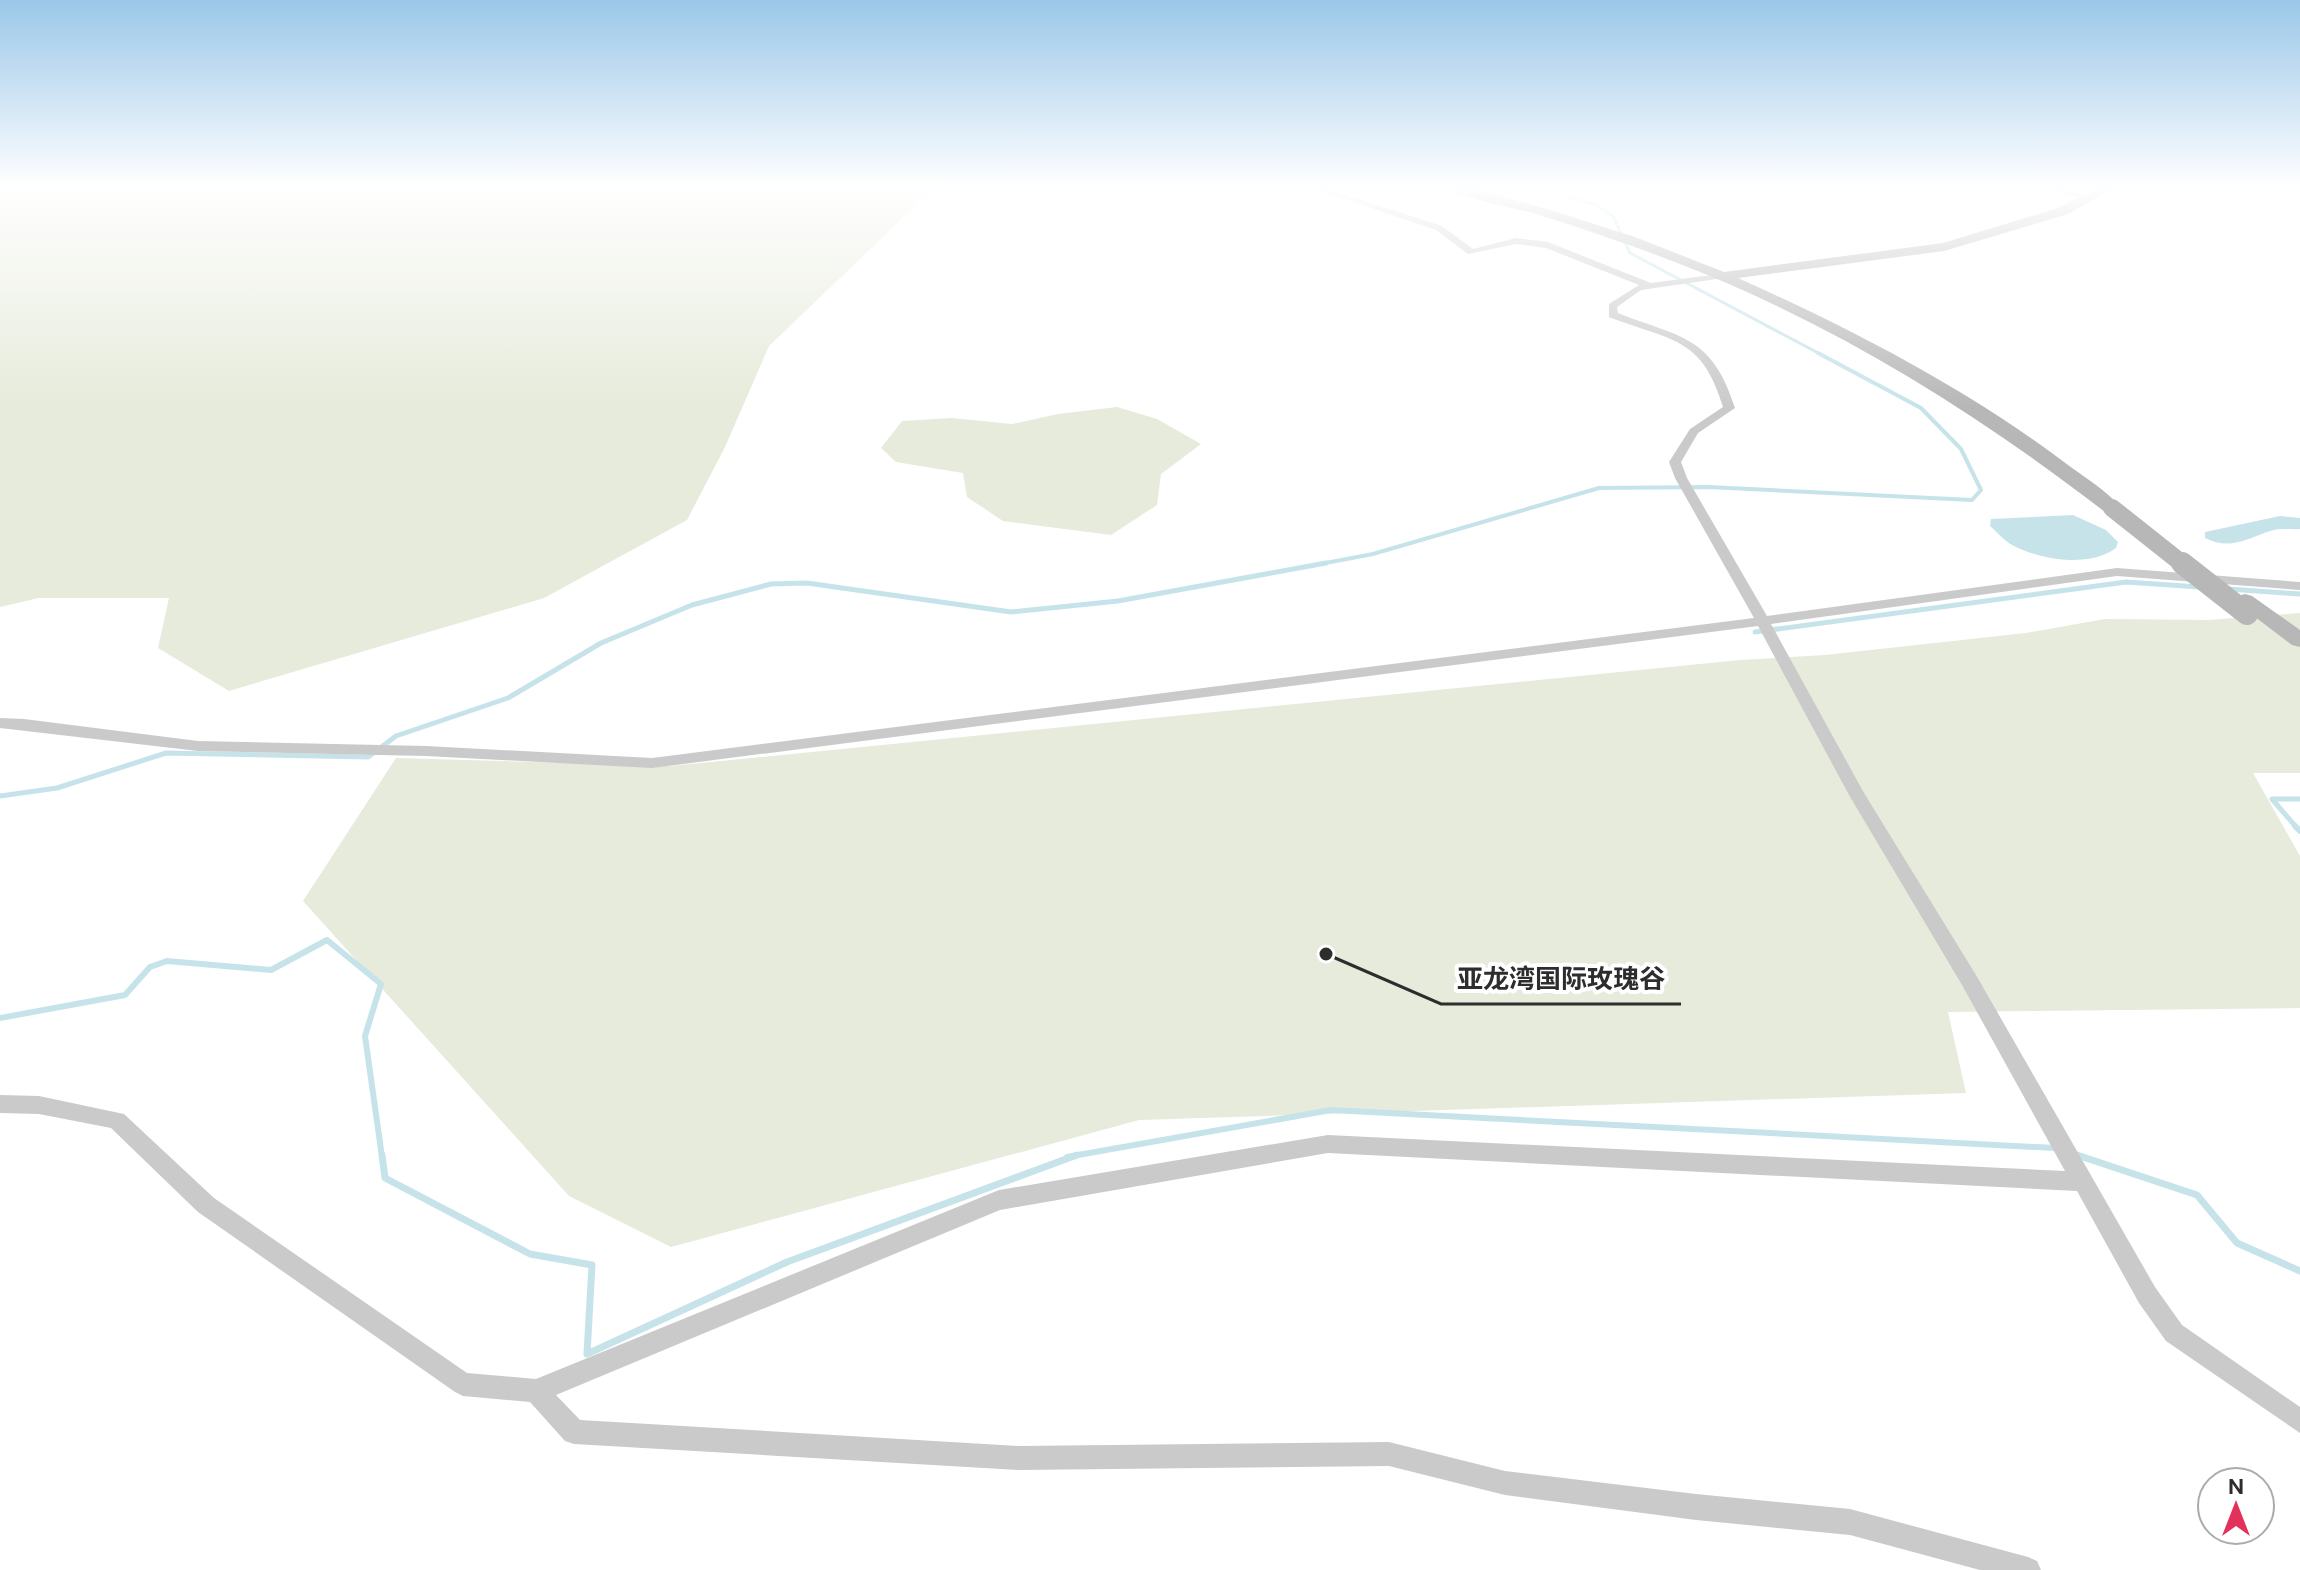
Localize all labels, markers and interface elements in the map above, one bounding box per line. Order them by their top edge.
callout: 亚龙湾国际玫瑰谷 [1441,954,1681,1004]
text: 亚龙湾国际玫瑰谷 [1457,962,1665,996]
north arrow [2196,1466,2276,1546]
text: N [2228,1472,2244,1501]

